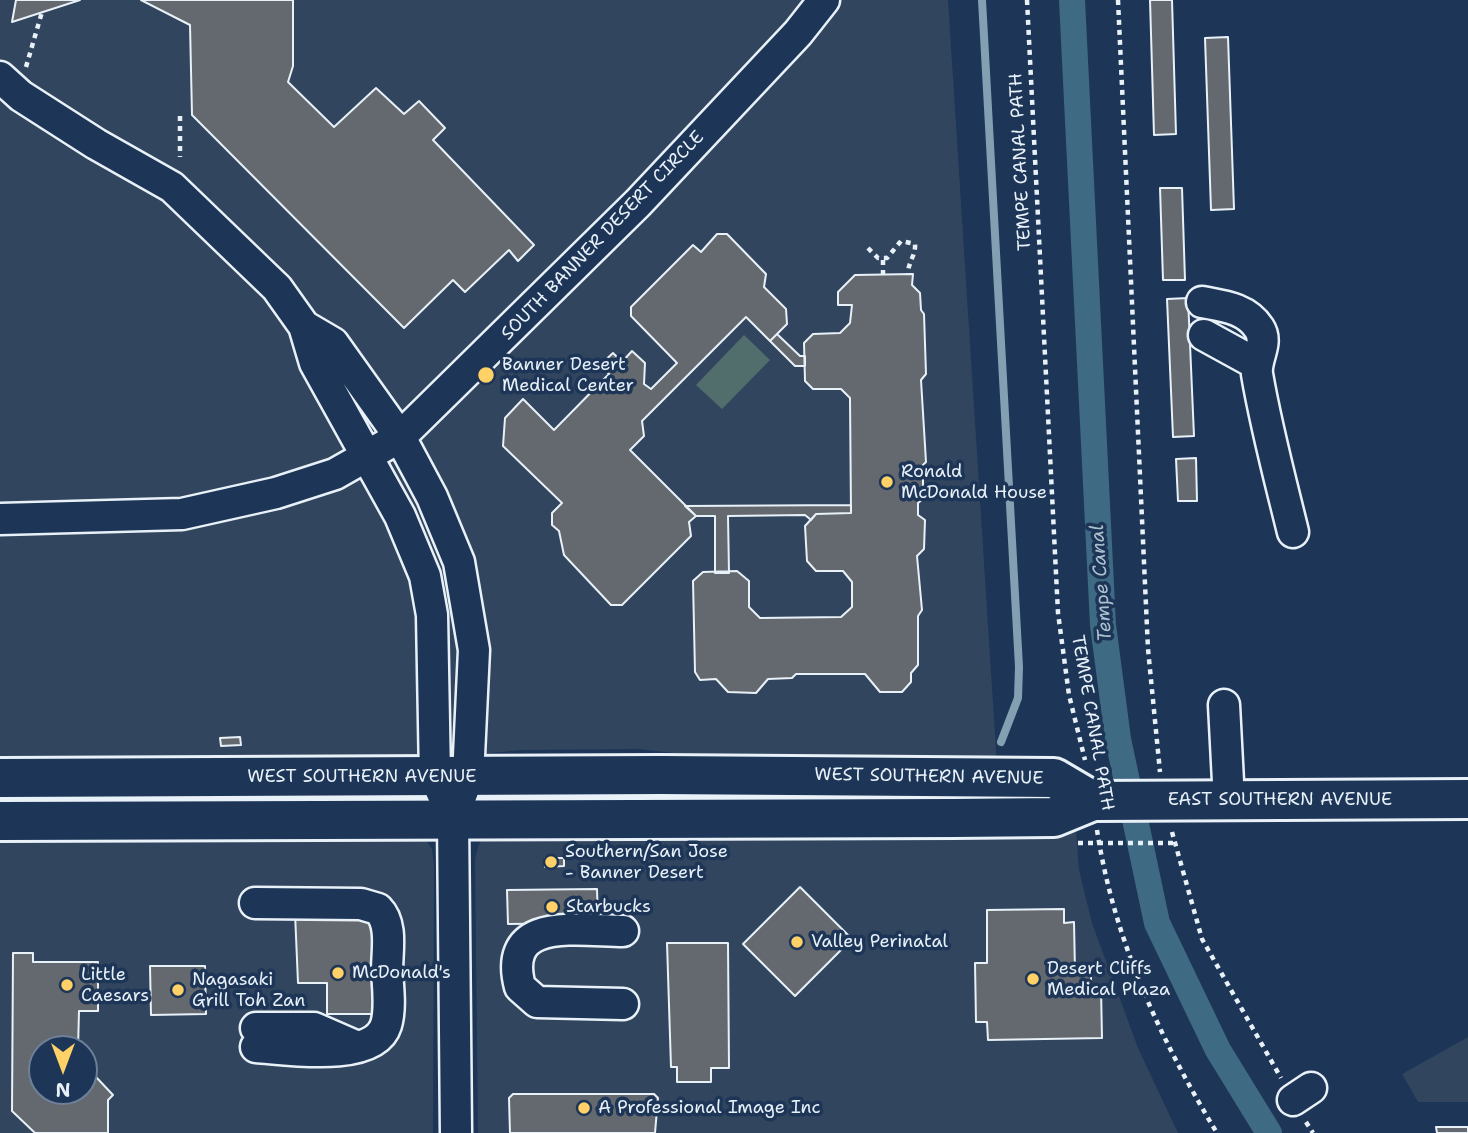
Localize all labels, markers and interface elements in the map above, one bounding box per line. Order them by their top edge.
street label: TEMPE CANAL PATH [1006,73,1036,251]
street label: SOUTH BANNER DESERT CIRCLE [497,127,709,345]
place label: Banner Desert Medical Center [502,354,634,396]
marker: Banner Desert Medical Center [476,365,496,385]
place label: Ronald McDonald House [901,461,1047,504]
marker: Ronald McDonald House [879,474,895,490]
water label: Tempe Canal [1087,524,1117,642]
street label: TEMPE CANAL PATH [1066,633,1118,813]
street label: WEST SOUTHERN AVENUE [814,764,1044,790]
street label: WEST SOUTHERN AVENUE [247,766,477,788]
street label: EAST SOUTHERN AVENUE [1168,789,1392,811]
place label: Southern/San Jose - Banner Desert [565,841,728,884]
marker: Southern/San Jose - Banner Desert [543,854,559,870]
place label: Starbucks [566,896,651,918]
marker: Starbucks [544,899,560,915]
place label: Valley Perinatal [811,931,948,953]
marker: Valley Perinatal [789,934,805,950]
place label: Desert Cliffs Medical Plaza [1047,958,1170,1000]
place label: McDonald's [352,962,451,984]
place label: Little Caesars [81,964,149,1006]
marker: McDonald's [330,965,346,981]
place label: Nagasaki Grill Toh Zan [192,969,305,1012]
marker: Desert Cliffs Medical Plaza [1025,971,1041,987]
marker: Little Caesars [59,977,75,993]
marker: Nagasaki Grill Toh Zan [170,982,186,998]
north arrow [28,1035,98,1105]
text: N [55,1077,71,1102]
place label: A Professional Image Inc [598,1097,820,1119]
marker: A Professional Image Inc [576,1100,592,1116]

